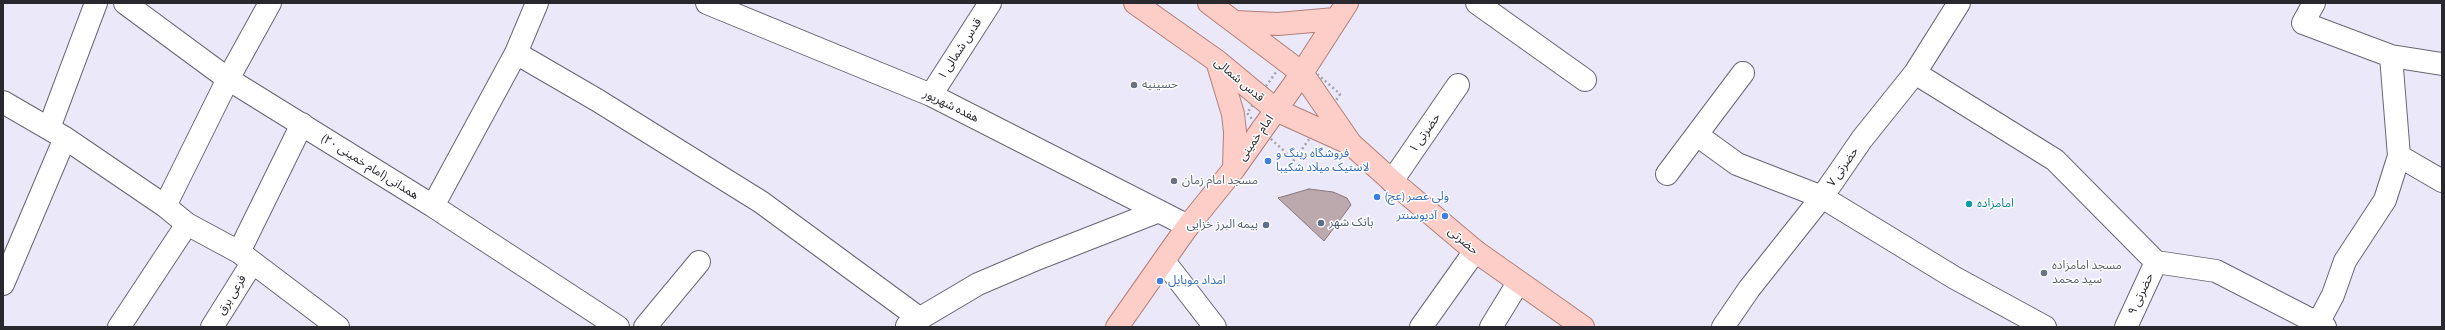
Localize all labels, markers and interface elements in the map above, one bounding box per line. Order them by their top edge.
street label: قدس شمالی ۱ [935,16,985,82]
street label: قدس شمالی [1211,55,1267,105]
place label: حسینیه [1142,78,1178,92]
marker: حسینیه [1129,80,1139,90]
street label: هفده شهریور [921,86,981,126]
street label: حضرتی ۱ [1406,111,1444,155]
street label: امام خمینی [1235,112,1277,164]
street label: همدانی (امام خمینی ۲۰) [319,131,421,203]
street label: حضرتی ۷ [1824,145,1862,189]
place label: فروشگاه رینگ و لاستیک میلاد شکیبا [1276,147,1369,175]
marker: فروشگاه رینگ و لاستیک میلاد شکیبا [1263,156,1273,166]
place label: مسجد امام زمان [1182,174,1258,188]
marker: مسجد امام زمان [1169,176,1179,186]
place label: ولی عصر (عج) [1385,190,1449,204]
marker: ولی عصر (عج) [1372,192,1382,202]
place label: امامزاده [1977,197,2014,211]
marker: امامزاده [1964,199,1974,209]
place label: آدیوسنتر [1396,209,1437,223]
marker: آدیوسنتر [1440,211,1450,221]
place label: بانک شهر [1329,216,1373,230]
place label: بیمه البرز خزایی [1186,218,1258,232]
marker: بانک شهر [1316,218,1326,228]
marker: بیمه البرز خزایی [1261,220,1271,230]
street label: حضرتی [1445,224,1481,258]
place label: مسجد امامزاده سید محمد [2052,259,2122,287]
marker: مسجد امامزاده سید محمد [2039,268,2049,278]
street label: حضرتی ۹ [2125,271,2157,317]
street label: فرعی برق [214,272,250,318]
place label: امداد موبایل [1168,274,1226,288]
marker: امداد موبایل [1155,276,1165,286]

